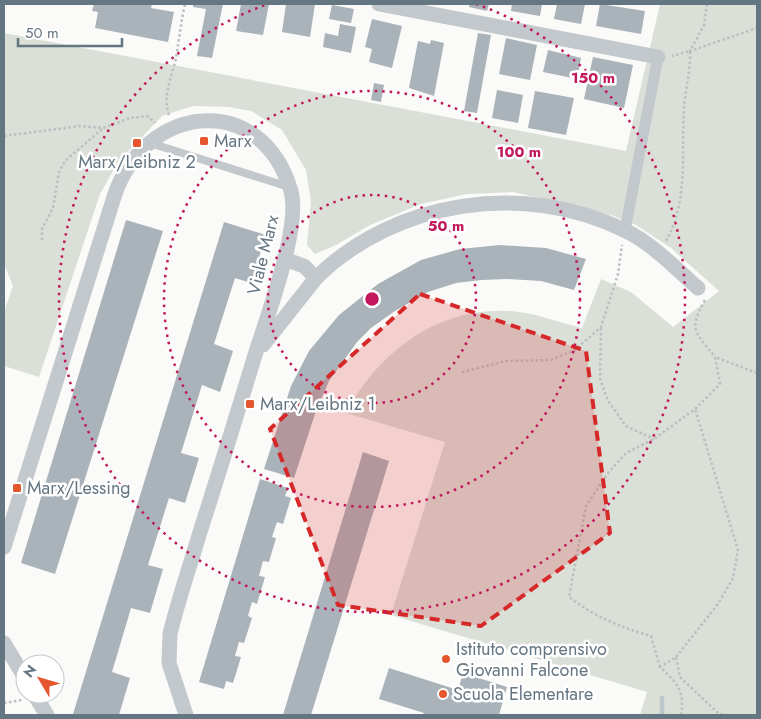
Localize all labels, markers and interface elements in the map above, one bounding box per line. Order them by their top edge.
scale bar [18,15,121,47]
text: 50 m [25,22,59,44]
text: 150 m [571,67,615,89]
place label: Marx [214,128,252,154]
marker: Marx [198,135,210,147]
marker: Marx/Leibniz 2 [131,137,143,149]
text: 100 m [497,141,541,163]
place label: Marx/Leibniz 2 [78,149,196,175]
street label: Viale Marx [241,212,286,298]
text: 50 m [428,215,464,237]
centre of rings [363,290,381,308]
place label: Marx/Leibniz 1 [260,391,376,417]
marker: Marx/Leibniz 1 [244,398,256,410]
place label: Marx/Lessing [27,475,131,501]
marker: Marx/Lessing [11,482,23,494]
place label: Istituto comprensivo Giovanni Falcone [456,636,607,683]
marker: Istituto comprensivo Giovanni Falcone [440,653,452,665]
north arrow [15,654,65,704]
text: N [18,660,41,682]
place label: Scuola Elementare [453,681,593,707]
marker: Scuola Elementare [437,688,449,700]

